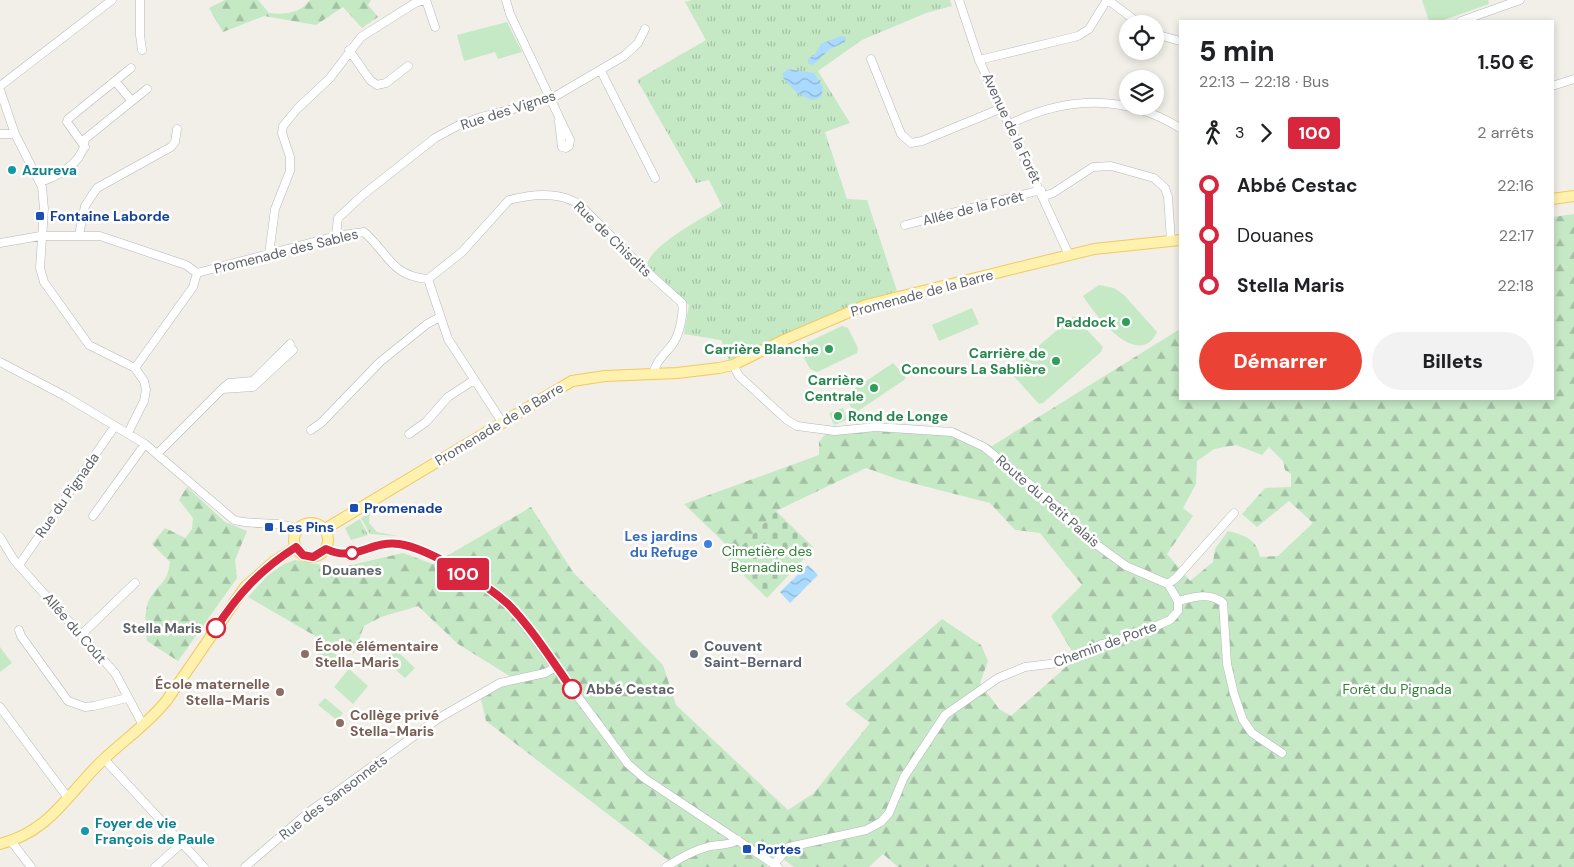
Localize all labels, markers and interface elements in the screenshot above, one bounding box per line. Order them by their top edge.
map controls [1119,15,1164,115]
button: locate [1119,15,1164,60]
text: 5 min [1199,33,1275,70]
text: 1.50 € [1478,50,1534,75]
street label: Avenue de la Forêt [979,70,1045,186]
button: layers [1119,70,1164,115]
text: 22:13 – 22:18 · Bus [1199,71,1329,92]
street label: Rue des Vignes [458,86,558,134]
icon: walk [1199,119,1227,147]
icon: forward [1252,119,1280,147]
text: 100 [1298,121,1330,145]
text: 3 [1235,122,1244,143]
text: 2 arrêts [1477,122,1534,143]
place label: Azureva [22,161,77,179]
marker: Azureva [6,164,18,176]
text: Abbé Cestac [1237,173,1357,198]
text: 22:16 [1497,175,1534,196]
street label: Allée de la Forêt [921,187,1025,229]
street label: Rue de Chisdits [570,197,656,281]
place label: Fontaine Laborde [50,207,170,225]
marker: Fontaine Laborde [34,210,46,222]
text: Douanes [1237,223,1314,248]
street label: Promenade des Sables [212,224,360,278]
text: 22:17 [1499,225,1534,246]
street label: Promenade de la Barre [849,265,995,321]
text: Stella Maris [1237,273,1345,298]
text: 22:18 [1498,275,1534,296]
place label: Paddock [1056,313,1116,331]
marker: Paddock [1120,316,1132,328]
button: Démarrer [1199,332,1362,390]
button: Billets [1372,332,1534,390]
place label: Carrière Blanche [704,340,819,358]
marker: Carrière Blanche [823,343,835,355]
place label: Carrière de Concours La Sablière [901,344,1046,378]
marker: Carrière de Concours La Sablière [1050,355,1062,367]
place label: Carrière Centrale [804,371,864,405]
street label: Promenade de la Barre [431,378,567,470]
marker: Carrière Centrale [868,382,880,394]
place label: Rond de Longe [848,407,948,425]
marker: Rond de Longe [832,410,844,422]
street label: Rue du Pignada [31,449,103,541]
street label: Route du Petit Palais [992,451,1104,551]
place label: Promenade [364,499,443,517]
marker: Promenade [348,502,360,514]
place label: Les Pins [279,518,334,536]
marker: Les Pins [263,521,275,533]
place label: Les jardins du Refuge [625,527,698,561]
marker: Les jardins du Refuge [702,538,714,550]
park label: Cimetière des Bernadines [722,542,812,576]
marker: Douanes [345,546,359,560]
line badge: 100 [434,558,492,590]
place label: Douanes [322,561,382,579]
text: 100 [447,562,479,586]
street label: Allée du Coût [39,589,111,667]
street label: Chemin de Porte [1051,617,1159,671]
marker: Stella Maris [206,618,226,638]
place label: Stella Maris [123,619,202,637]
place label: École élémentaire Stella-Maris [315,637,439,671]
place label: Couvent Saint-Bernard [704,637,802,671]
marker: École élémentaire Stella-Maris [299,648,311,660]
marker: Couvent Saint-Bernard [688,648,700,660]
place label: École maternelle Stella-Maris [155,675,270,709]
marker: Abbé Cestac [562,679,582,699]
place label: Abbé Cestac [586,680,675,698]
park label: Forêt du Pignada [1342,680,1452,698]
marker: École maternelle Stella-Maris [274,686,286,698]
place label: Collège privé Stella-Maris [350,706,439,740]
marker: Collège privé Stella-Maris [334,717,346,729]
street label: Rue des Sansonnets [275,750,391,844]
place label: Foyer de vie François de Paule [95,814,215,848]
marker: Foyer de vie François de Paule [79,825,91,837]
place label: Portes [757,840,801,858]
marker: Portes [741,843,753,855]

